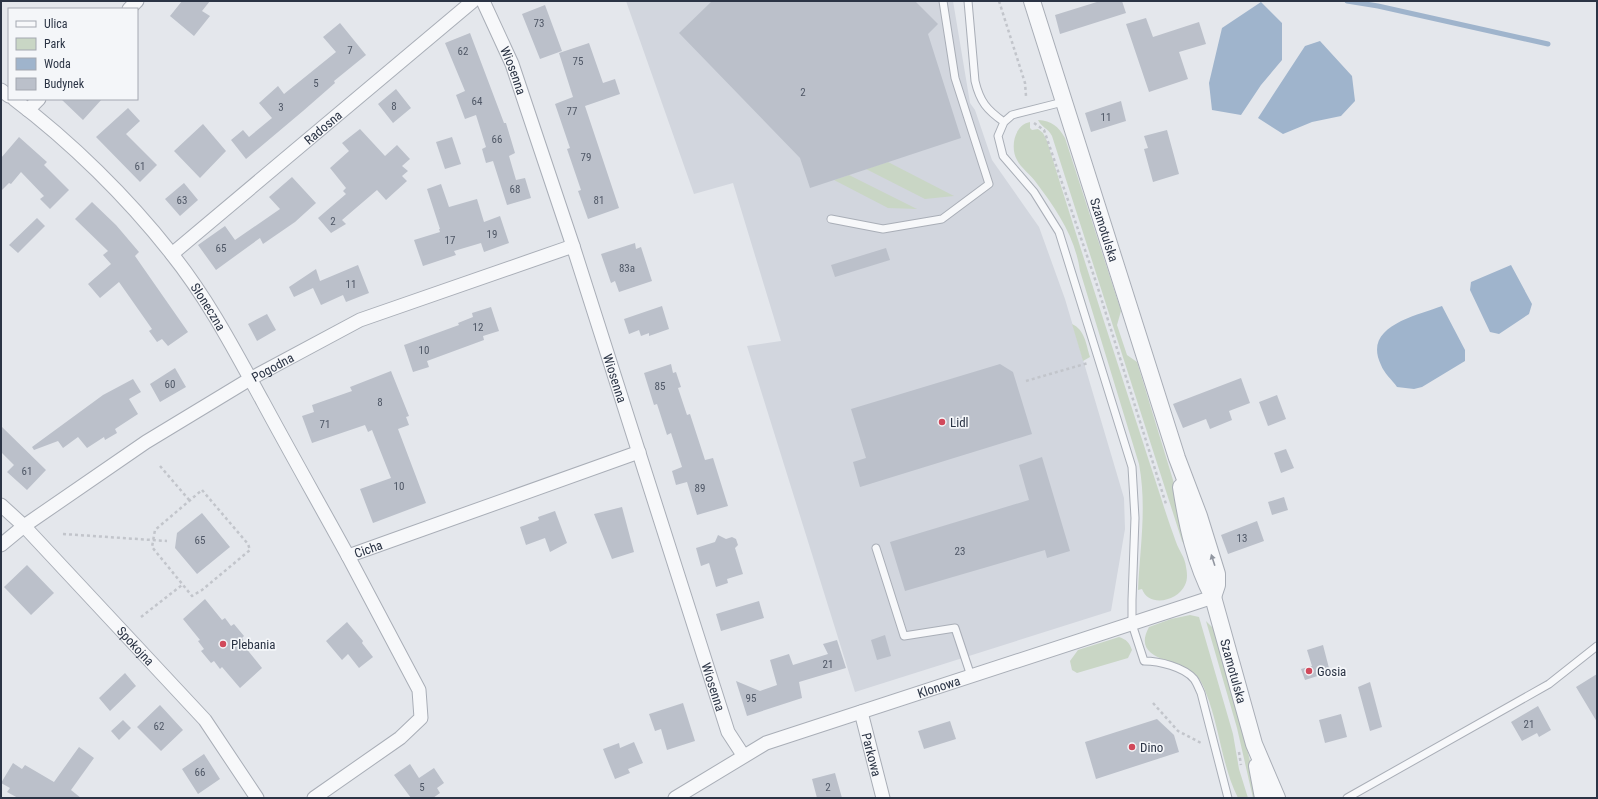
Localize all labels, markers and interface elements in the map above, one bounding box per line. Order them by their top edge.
legend [8,8,138,100]
text: Ulica [44,17,68,31]
house number: 73 [534,17,544,30]
text: Park [44,37,66,51]
house number: 7 [347,44,353,57]
street label: Wiosenna [497,44,529,97]
house number: 62 [458,45,468,58]
house number: 75 [573,55,583,68]
text: Woda [44,57,71,71]
text: Budynek [44,77,85,91]
house number: 5 [313,77,319,90]
house number: 2 [800,86,806,99]
house number: 64 [472,95,483,108]
house number: 8 [391,100,397,113]
house number: 3 [278,101,284,114]
house number: 77 [567,105,577,118]
street label: Radosna [301,108,345,148]
house number: 11 [1101,111,1111,124]
house number: 66 [492,133,502,146]
house number: 79 [581,151,591,164]
house number: 61 [135,160,145,173]
house number: 68 [510,183,520,196]
house number: 63 [177,194,187,207]
house number: 81 [594,194,604,207]
street label: Szamotulska [1087,196,1121,264]
house number: 2 [330,215,336,228]
house number: 19 [487,228,497,241]
house number: 17 [445,234,455,247]
house number: 65 [216,242,226,255]
house number: 83a [619,262,635,275]
house number: 11 [346,278,356,291]
street label: Słoneczna [188,280,229,333]
house number: 12 [473,321,483,334]
house number: 10 [419,344,429,357]
street label: Pogodna [249,350,296,385]
street label: Wiosenna [600,352,629,405]
house number: 60 [165,378,175,391]
house number: 85 [655,380,665,393]
house number: 8 [377,396,383,409]
place label: Lidl [950,415,969,430]
marker: Lidl [937,417,947,427]
house number: 71 [320,418,330,431]
house number: 61 [22,465,32,478]
house number: 10 [394,480,404,493]
house number: 89 [695,482,705,495]
house number: 13 [1237,532,1247,545]
house number: 65 [195,534,205,547]
street label: Cicha [352,537,384,561]
house number: 23 [955,545,965,558]
one-way arrow [1210,554,1216,566]
street label: Spokojna [114,624,157,669]
place label: Plebania [231,637,275,652]
street label: Szamotulska [1217,637,1249,705]
marker: Plebania [218,639,228,649]
house number: 21 [823,658,833,671]
street label: Wiosenna [698,661,728,713]
place label: Gosia [1317,664,1346,679]
marker: Gosia [1304,666,1314,676]
street label: Klonowa [916,673,962,701]
house number: 95 [746,692,756,705]
house number: 21 [1524,718,1534,731]
house number: 62 [154,720,164,733]
street label: Parkowa [859,731,884,778]
place label: Dino [1140,740,1163,755]
marker: Dino [1127,742,1137,752]
house number: 66 [195,766,205,779]
house number: 5 [419,781,425,794]
house number: 2 [825,781,831,794]

